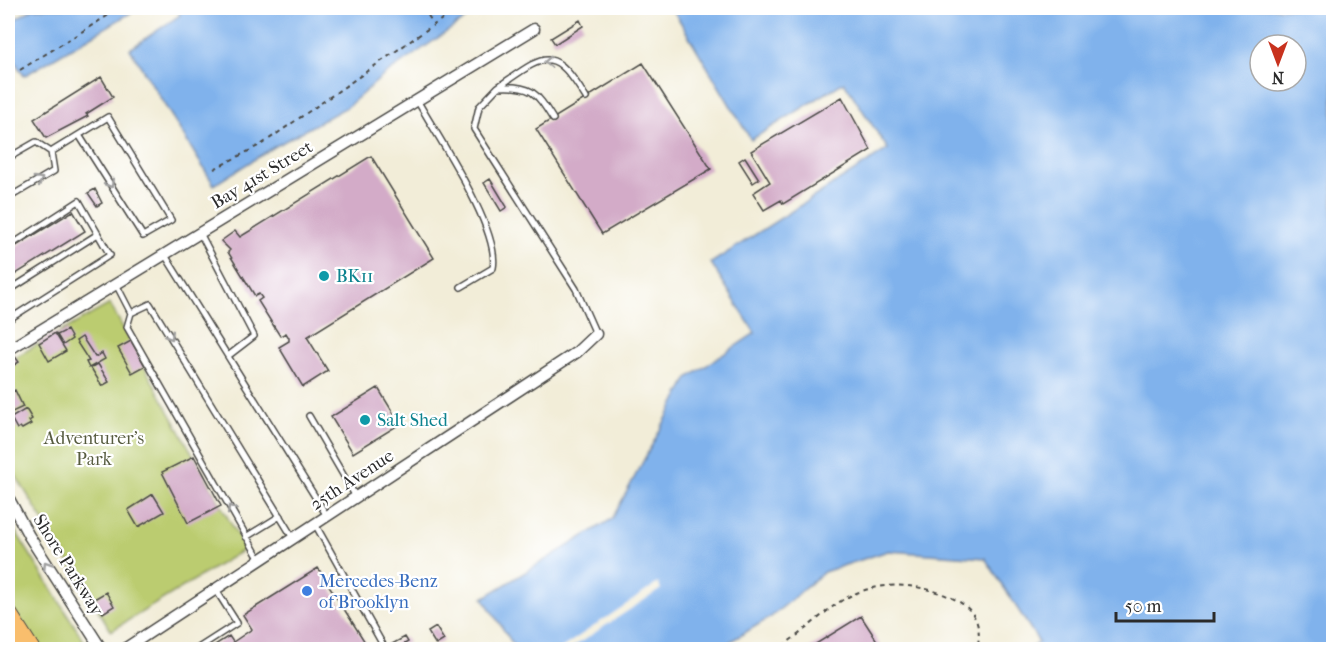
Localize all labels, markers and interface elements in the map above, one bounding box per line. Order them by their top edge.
north arrow [1248,33,1308,93]
one-way arrow [543,55,552,68]
text: N [1271,68,1284,87]
street label: Bay 41st Street [207,136,317,214]
one-way arrow [33,175,43,187]
one-way arrow [103,178,115,188]
place label: BK11 [336,266,374,287]
marker: BK11 [317,269,331,283]
one-way arrow [162,330,174,340]
place label: Salt Shed [377,410,448,431]
marker: Salt Shed [358,413,372,427]
park label: Adventurer’s Park [43,428,145,470]
street label: 25th Avenue [306,445,398,515]
one-way arrow [227,505,238,516]
street label: Shore Parkway [29,511,108,621]
one-way arrow [43,561,55,571]
place label: Mercedes-Benz of Brooklyn [319,571,438,613]
marker: Mercedes-Benz of Brooklyn [300,584,314,598]
scale bar [1116,585,1214,623]
text: 50 m [1125,596,1162,617]

